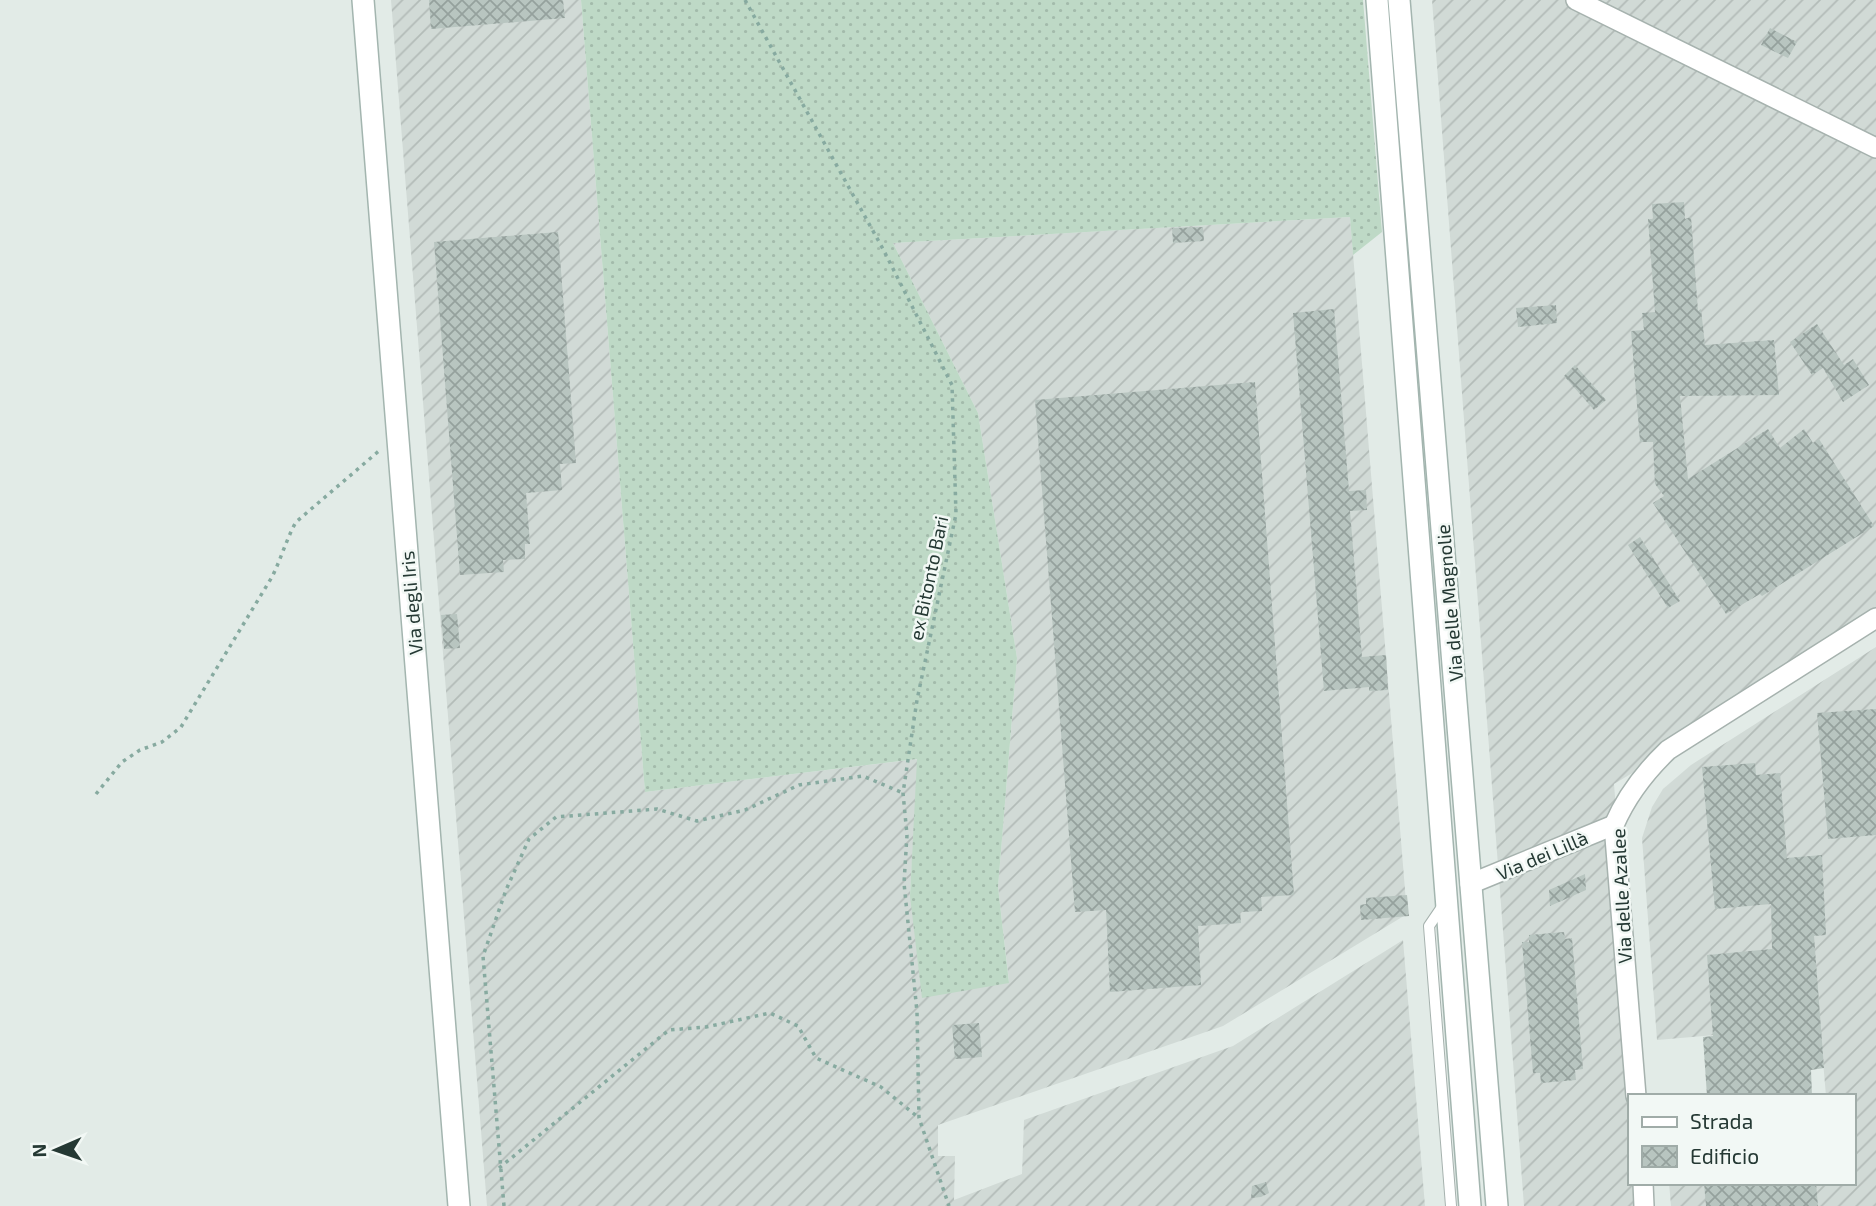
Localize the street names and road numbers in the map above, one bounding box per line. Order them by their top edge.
street label: ex Bitonto Bari [904,514,952,642]
street label: Via delle Magnolie [1431,523,1467,683]
street label: Via degli Iris [395,550,427,656]
street label: Via dei Lillà [1493,825,1591,885]
street label: Via delle Azalee [1606,828,1636,964]

